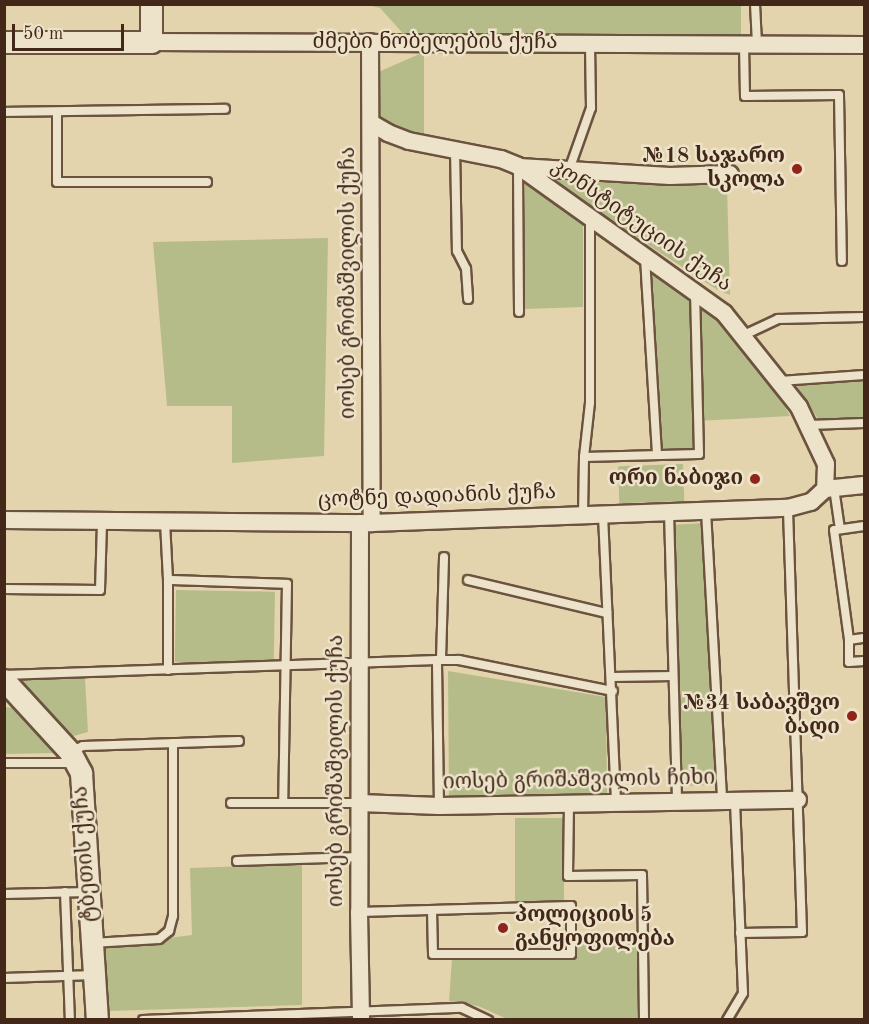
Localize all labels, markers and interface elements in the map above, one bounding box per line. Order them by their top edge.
scale bar [15,12,128,50]
text: 50 m [23,25,63,43]
street label: ძმები ნობელების ქუჩა [313,30,557,56]
place label: №18 საჯარო სკოლა [642,144,785,194]
street label: იოსებ გრიშაშვილის ქუჩა [336,147,362,419]
street label: კონსტიტუციის ქუჩა [546,154,736,298]
marker: №18 საჯარო სკოლა [790,162,804,176]
place label: ორი ნაბიჯი [609,466,743,492]
marker: ორი ნაბიჯი [748,472,762,486]
street label: ცოტნე დადიანის ქუჩა [317,480,557,514]
street label: იოსებ გრიშაშვილის ქუჩა [324,635,350,907]
place label: №34 საბავშვო ბაღი [683,691,840,741]
marker: №34 საბავშვო ბაღი [845,709,859,723]
street label: იოსებ გრიშაშვილის ჩიხი [443,766,715,796]
street label: ტბეთის ქუჩა [69,785,103,923]
place label: პოლიციის 5 განყოფილება [515,903,675,953]
marker: პოლიციის 5 განყოფილება [496,921,510,935]

